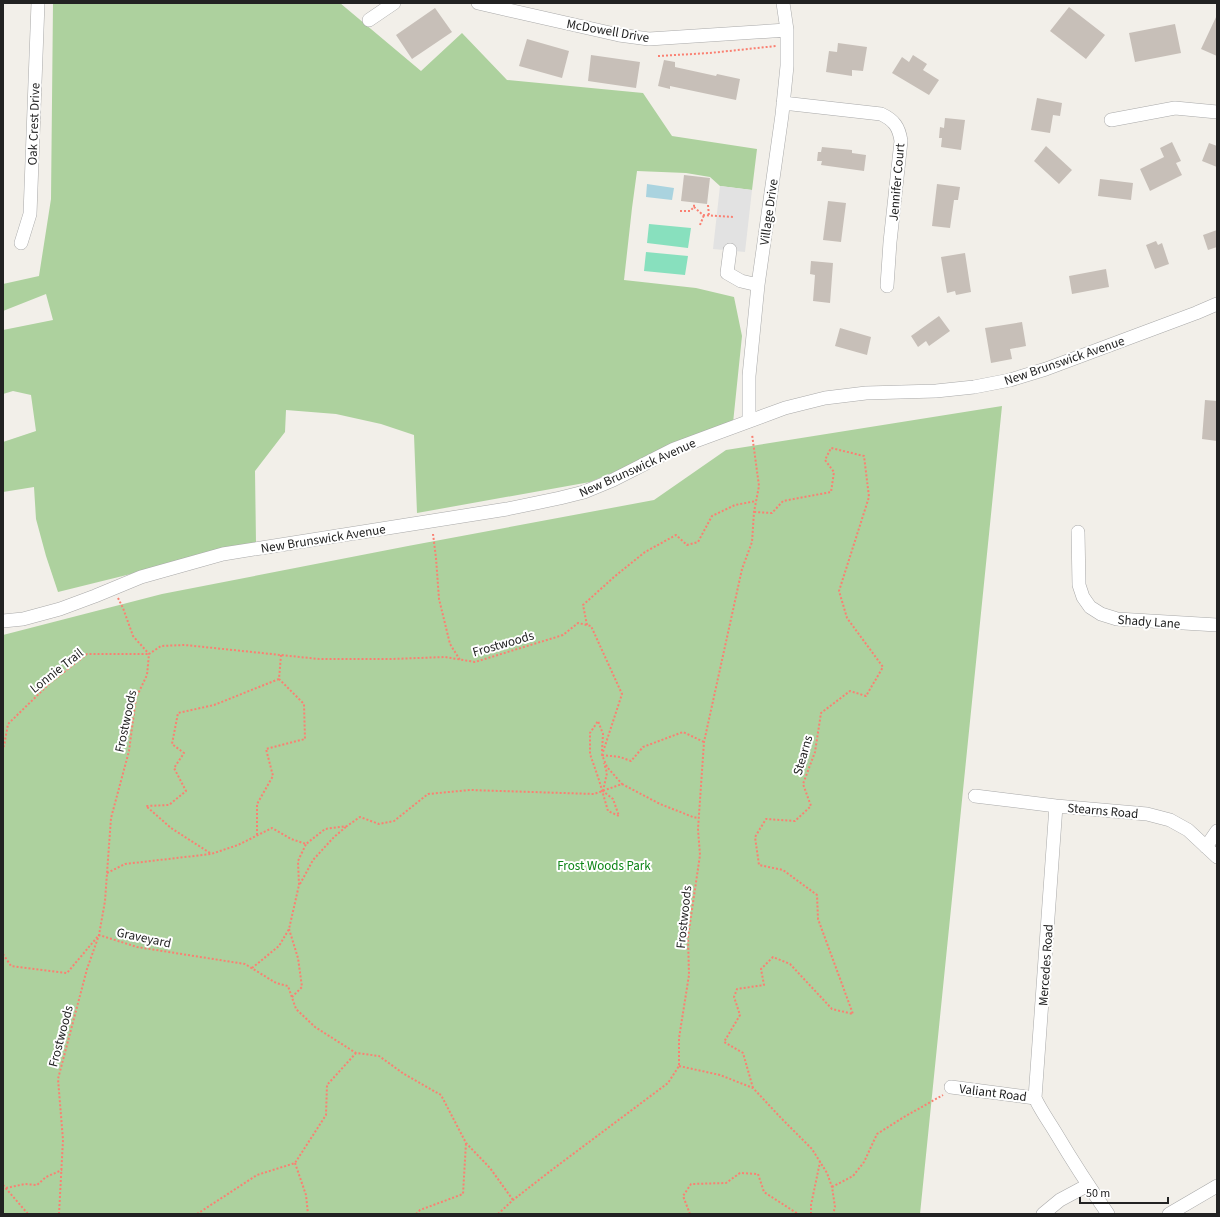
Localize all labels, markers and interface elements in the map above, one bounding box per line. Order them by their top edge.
street label: McDowell Drive [565,15,651,47]
street label: Oak Crest Drive [24,82,44,166]
street label: Jennifer Court [885,142,909,222]
street label: Village Drive [755,178,783,246]
street label: New Brunswick Avenue [1002,332,1127,390]
street label: New Brunswick Avenue [576,434,699,502]
street label: New Brunswick Avenue [259,520,387,558]
street label: Shady Lane [1117,611,1181,633]
street label: Frostwoods [470,626,537,661]
street label: Lonnie Trail [26,644,87,697]
street label: Frostwoods [111,688,141,754]
street label: Stearns [789,733,817,777]
street label: Stearns Road [1067,799,1139,823]
park label: Frost Woods Park [557,857,651,875]
street label: Frostwoods [672,884,696,949]
street label: Graveyard [115,923,173,953]
street label: Mercedes Road [1034,924,1058,1007]
street label: Frostwoods [44,1003,78,1069]
street label: Valiant Road [958,1080,1028,1106]
scale bar [1080,1179,1168,1205]
text: 50 m [1086,1185,1110,1202]

